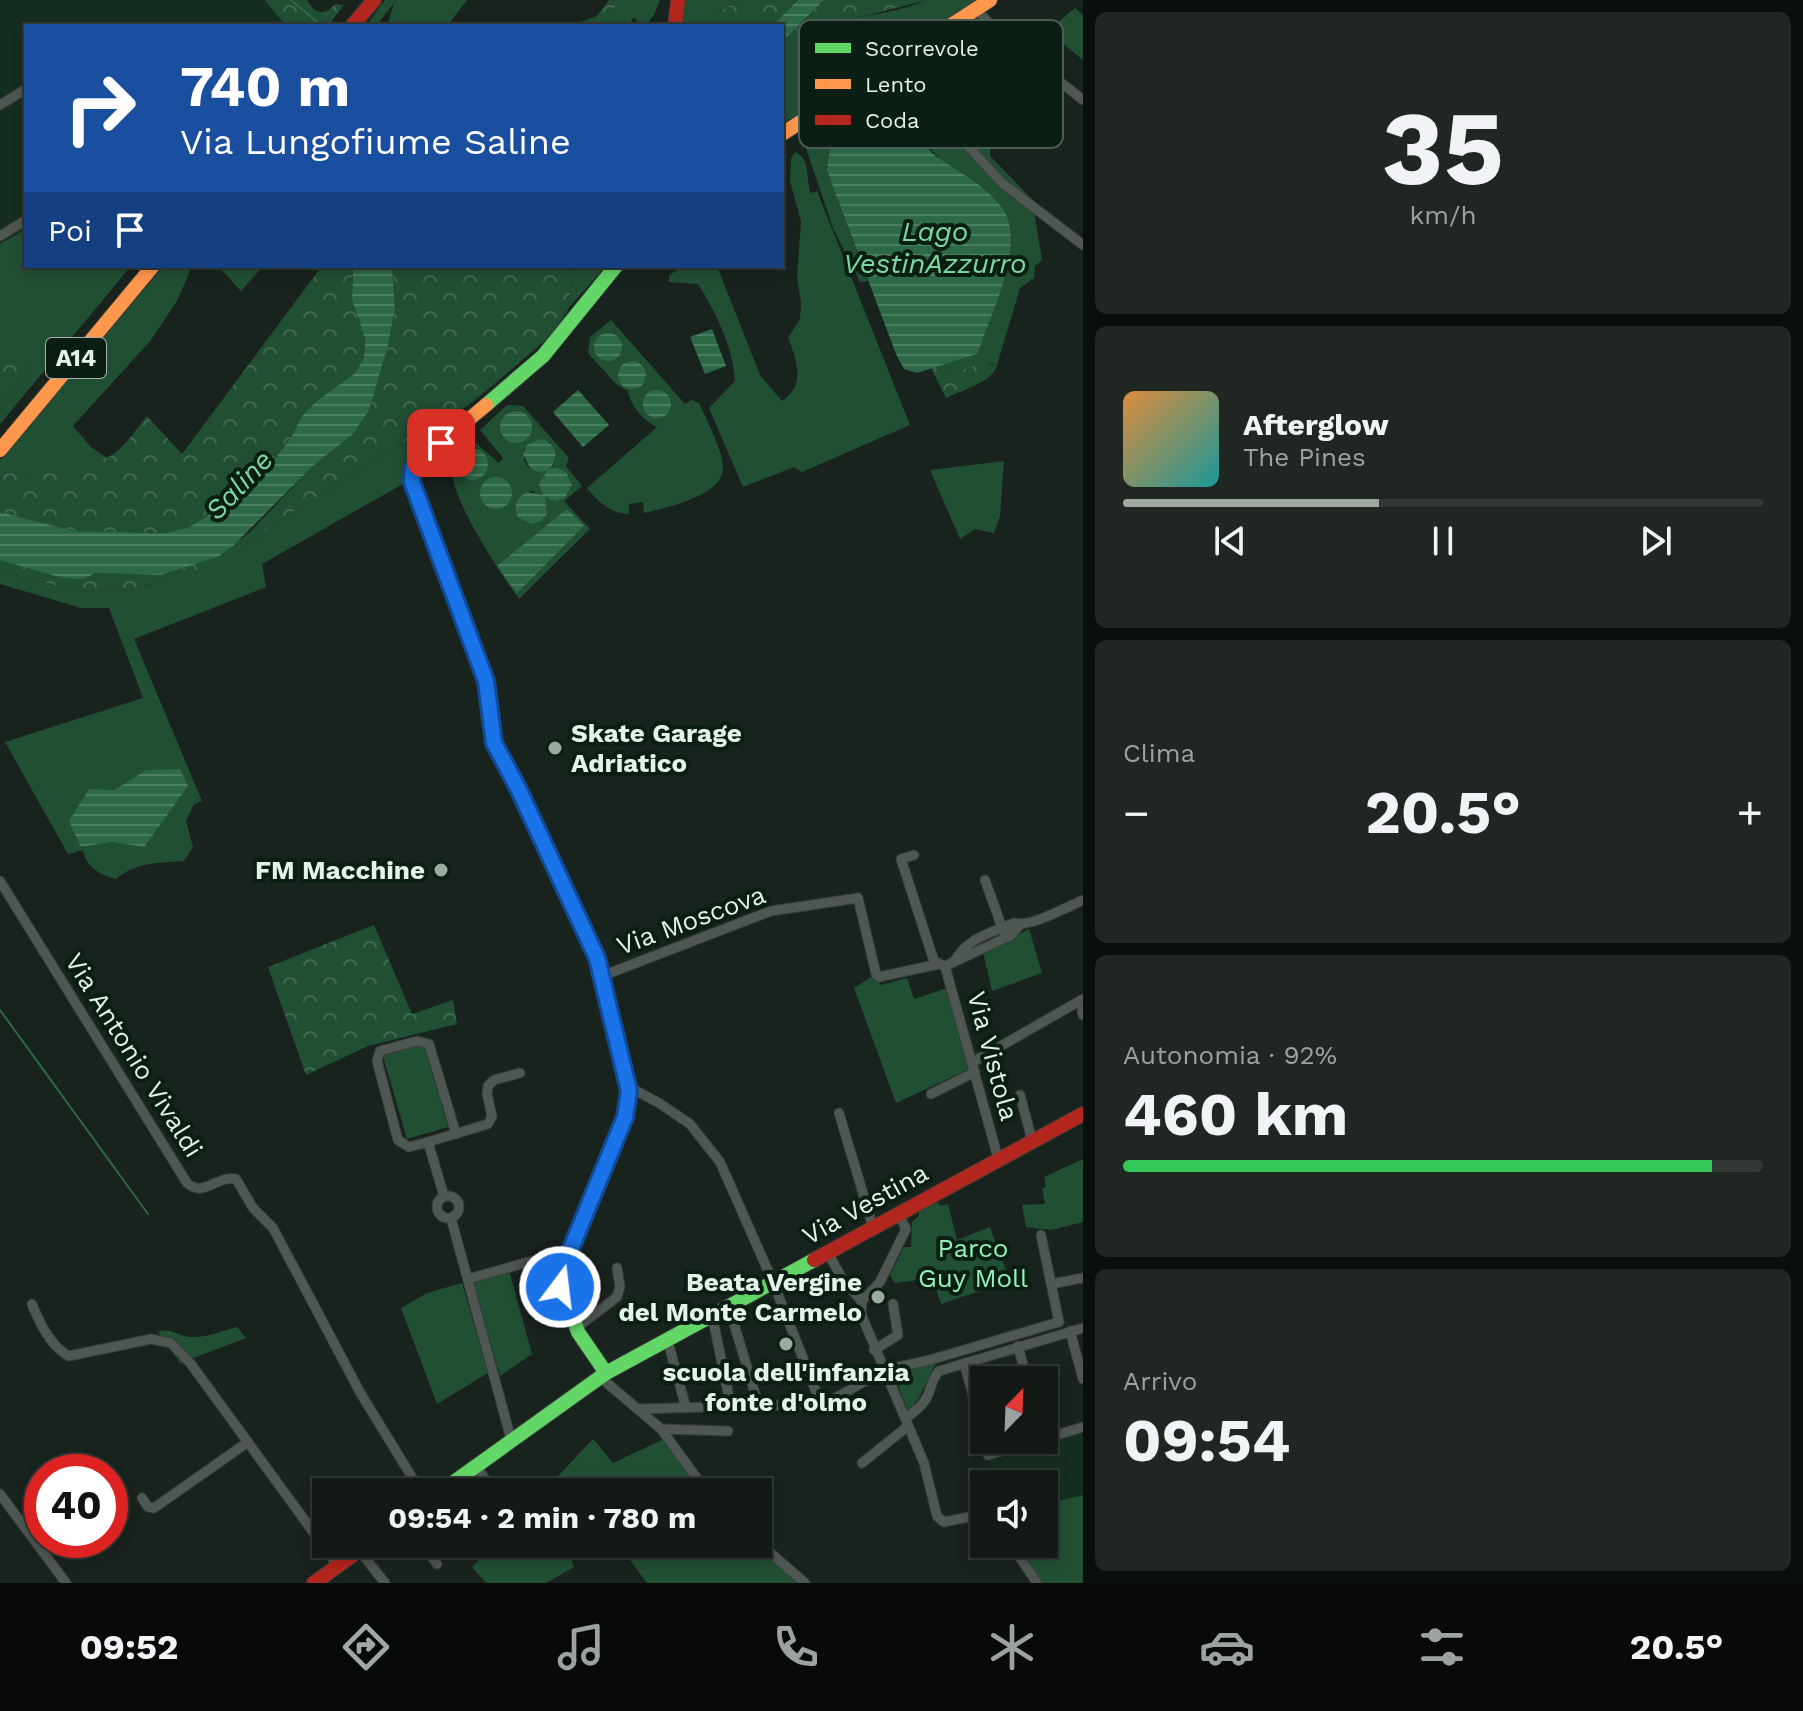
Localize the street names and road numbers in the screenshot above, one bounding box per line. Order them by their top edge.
road number: A14 [46,338,106,378]
street label: Via Moscova [613,879,770,961]
street label: Via Antonio Vivaldi [59,948,209,1162]
street label: Via Vistola [961,988,1025,1124]
street label: Via Vestina [797,1157,933,1251]

